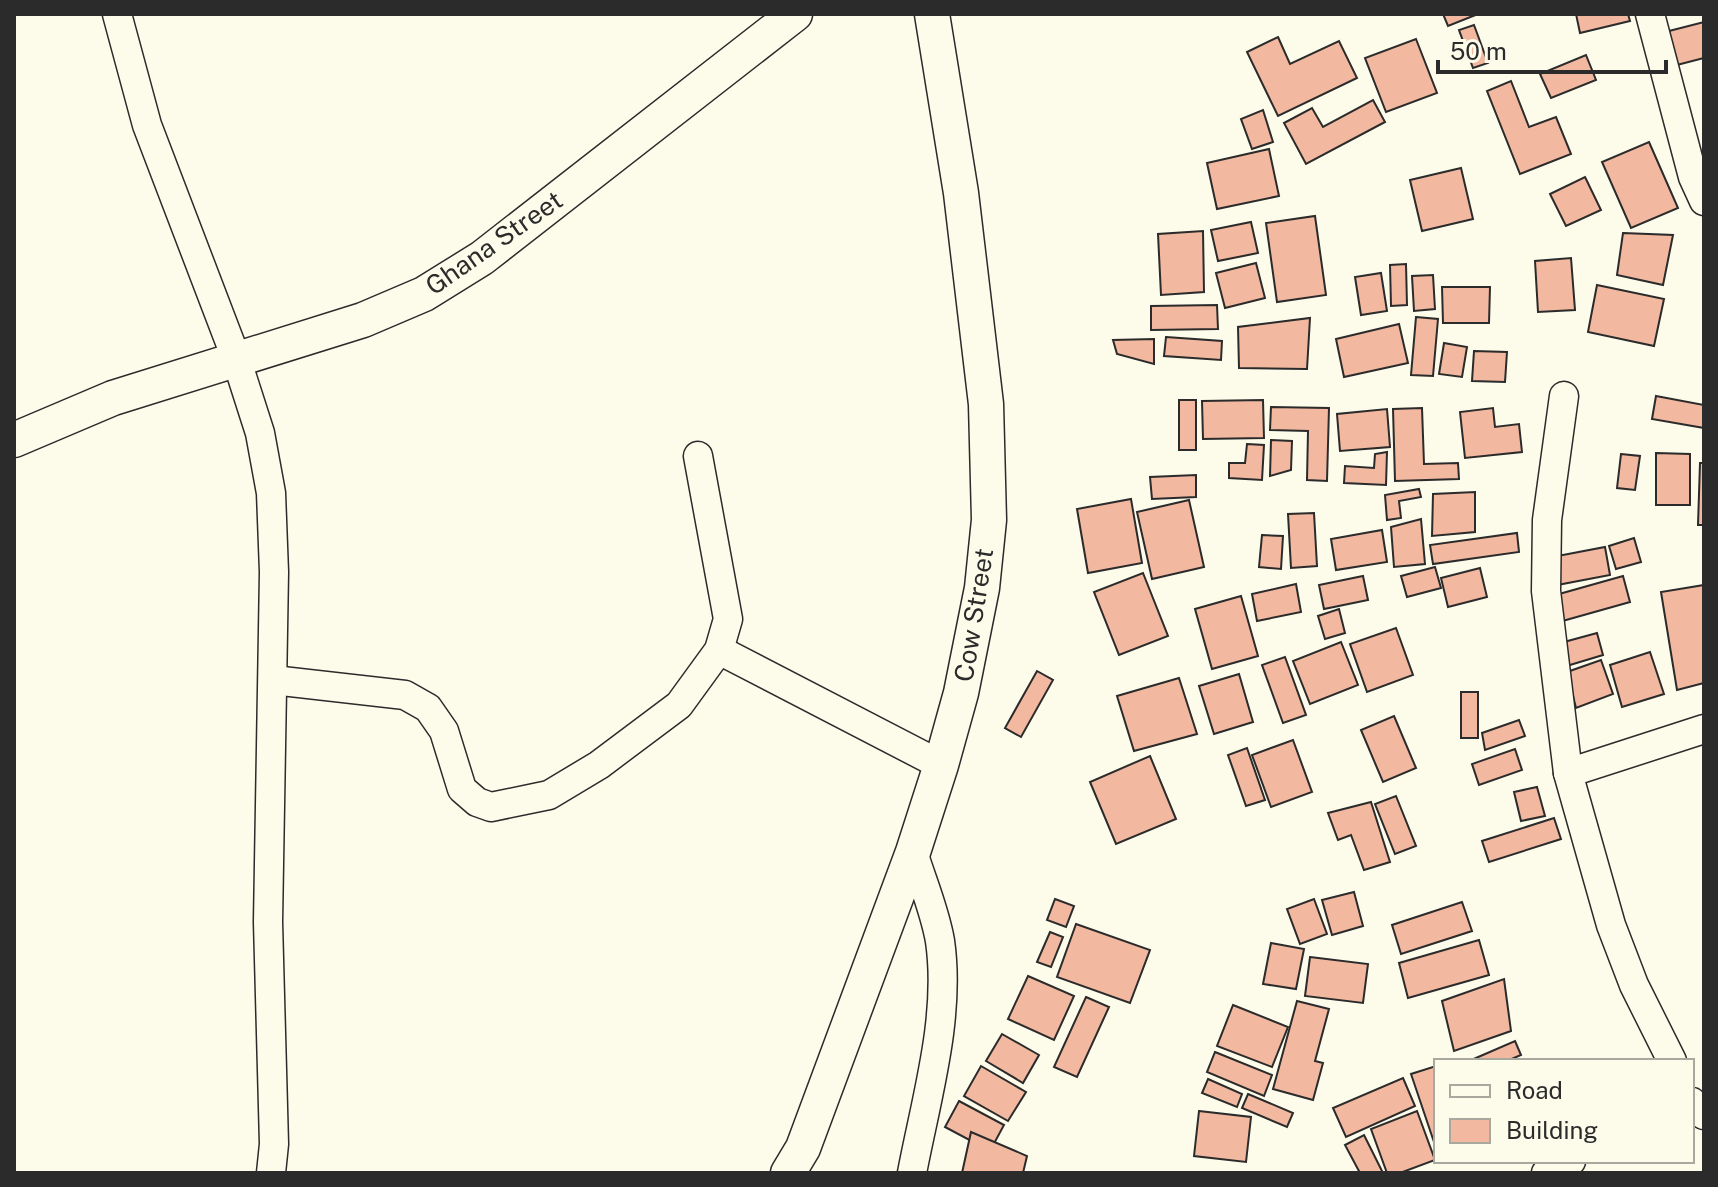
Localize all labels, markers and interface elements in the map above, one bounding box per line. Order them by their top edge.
scale bar [1438,24,1666,74]
text: 50 m [1450,37,1507,65]
street label: Ghana Street [419,184,568,301]
street label: Cow Street [948,546,999,684]
legend [1434,1059,1694,1163]
text: Road [1506,1076,1563,1104]
text: Building [1506,1116,1598,1144]

